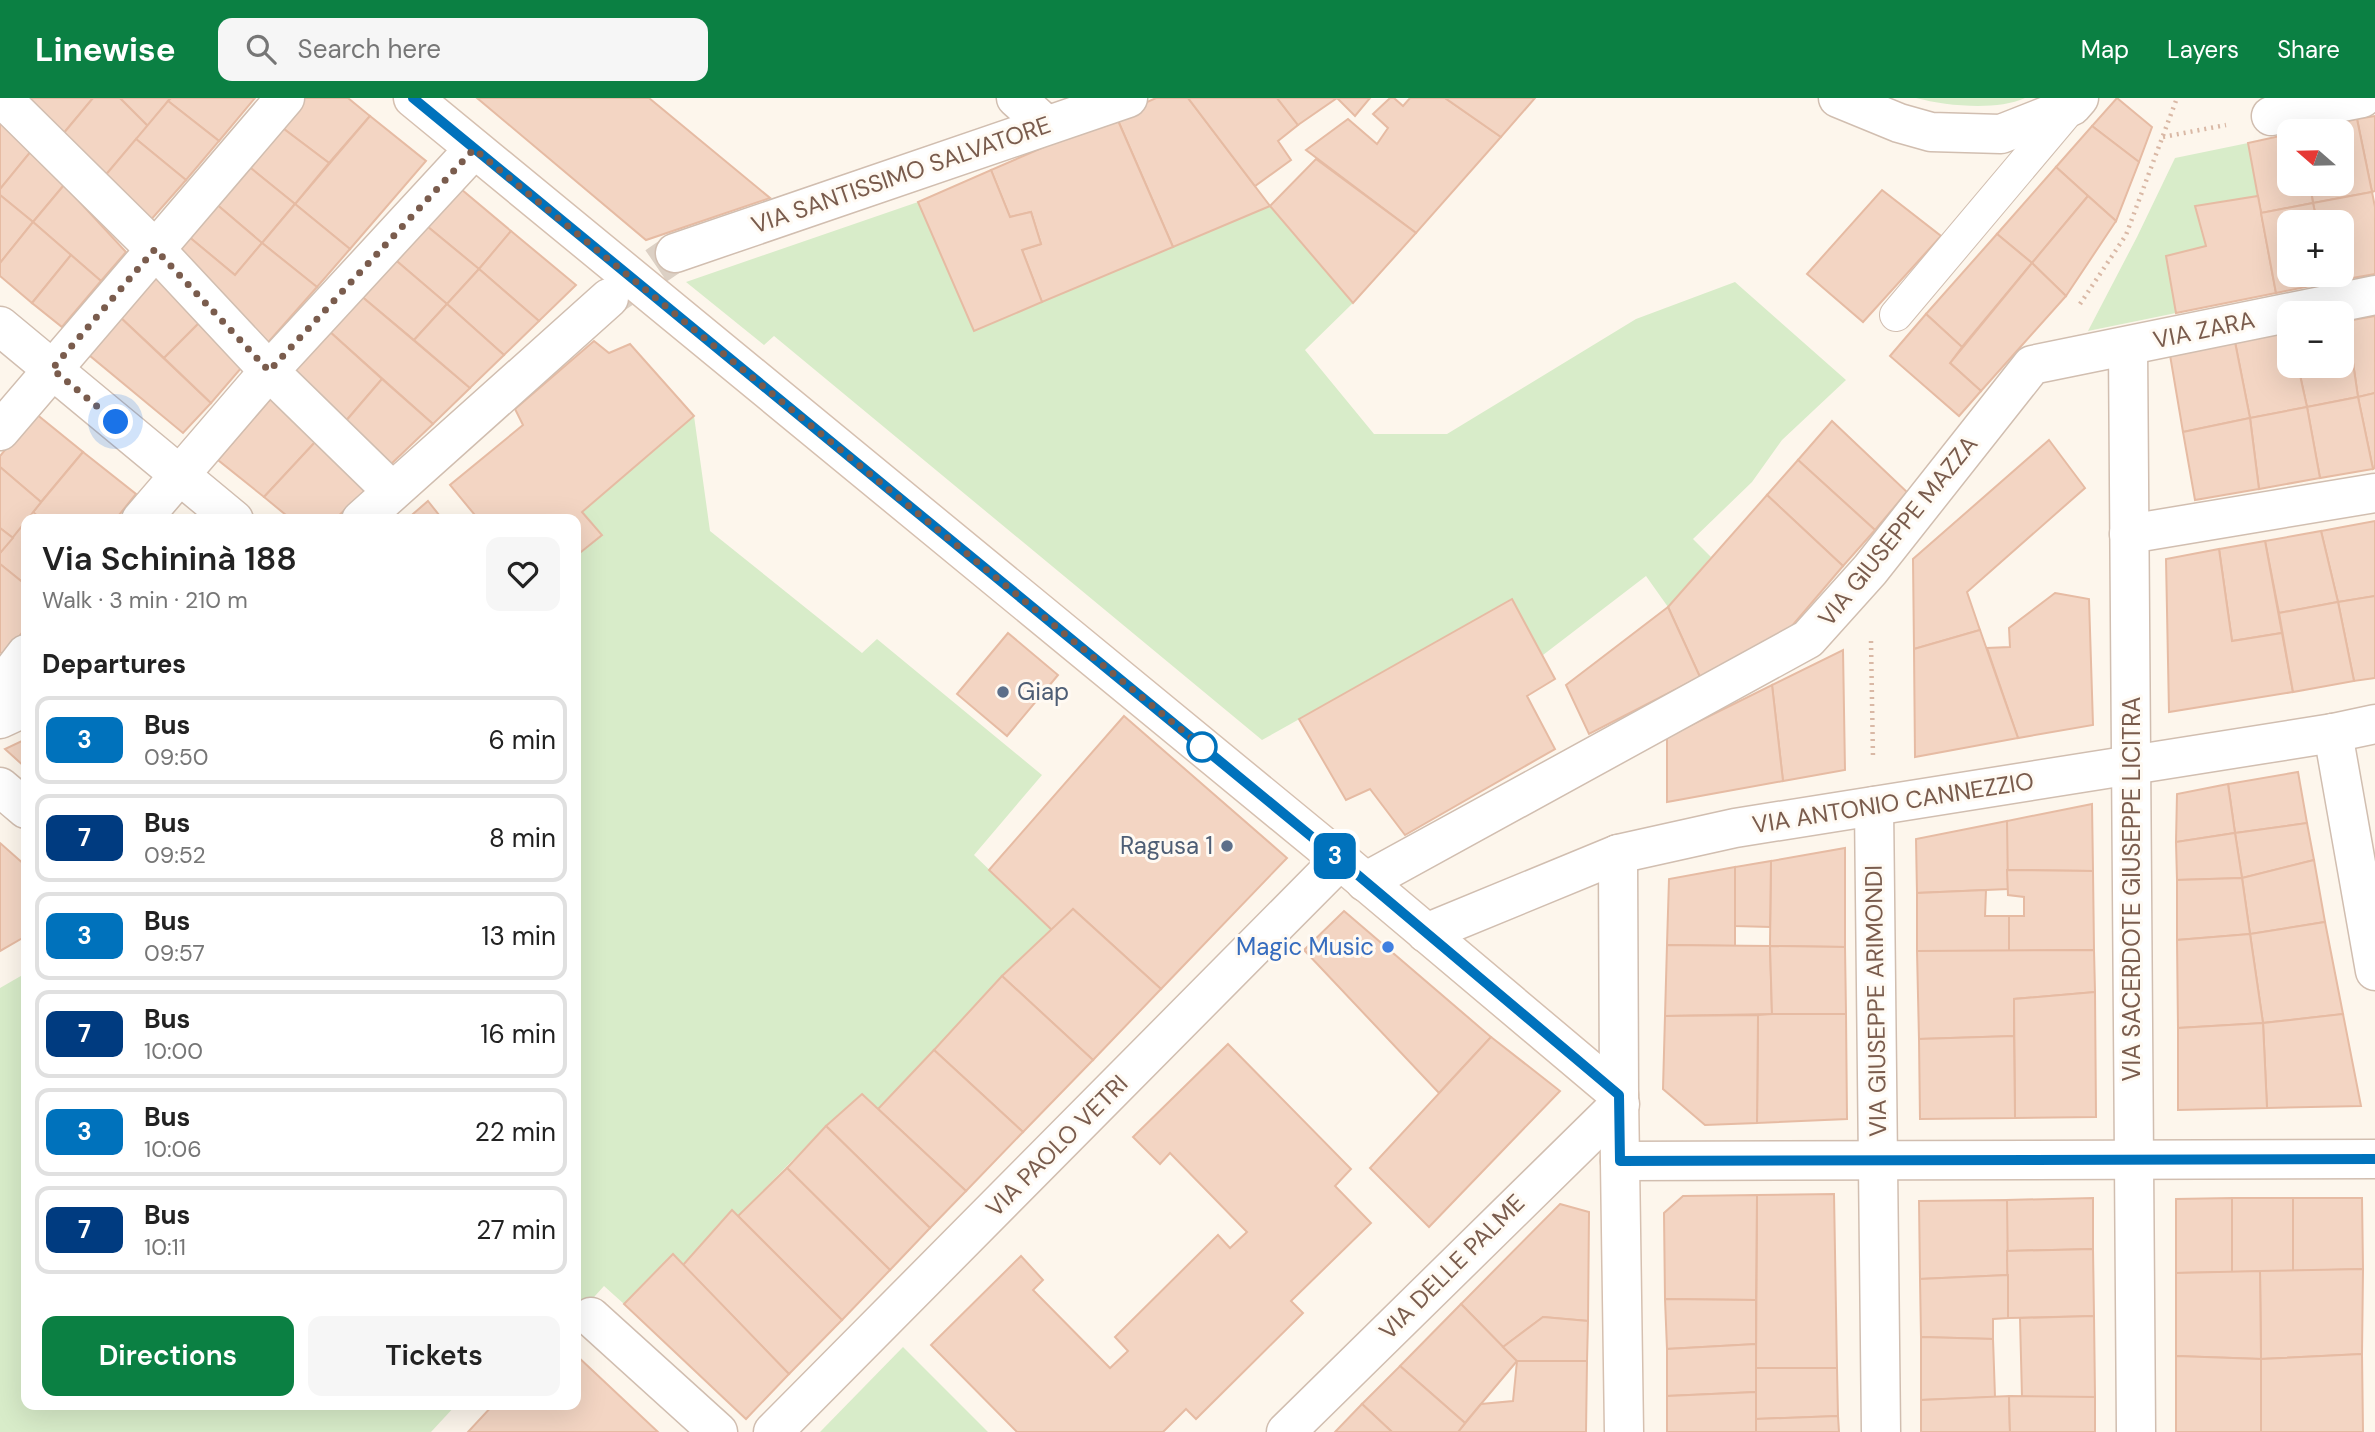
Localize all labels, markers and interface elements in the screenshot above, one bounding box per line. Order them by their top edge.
search box [218,18,708,81]
text: Linewise [35,28,176,71]
icon: search [242,30,280,68]
text: Search here [298,32,441,66]
text: Map [2081,34,2129,65]
text: Layers [2167,34,2239,65]
text: Share [2277,34,2340,65]
street label: VIA SANTISSIMO SALVATORE [747,109,1055,240]
north arrow [2277,119,2354,196]
map controls [2277,119,2354,378]
button: + [2277,210,2354,287]
button: − [2277,301,2354,378]
street label: VIA ZARA [2150,304,2258,355]
your location [98,404,133,439]
street label: VIA GIUSEPPE MAZZA [1811,429,1984,632]
text: Via Schininà 188 [42,537,297,580]
button: heart [486,537,560,611]
text: Walk · 3 min · 210 m [42,585,248,615]
text: Departures [42,647,186,681]
place label: Giap [1017,676,1069,707]
marker: Giap [995,684,1011,700]
street label: VIA SACERDOTE GIUSEPPE LICITRA [2116,696,2147,1082]
text: Bus [144,708,190,742]
text: 6 min [488,723,556,757]
text: 3 [77,724,92,755]
unlabelled marker [1187,732,1217,762]
text: 09:50 [144,742,209,772]
street label: VIA ANTONIO CANNEZZIO [1750,765,2036,840]
text: Bus [144,806,190,840]
text: 8 min [489,821,556,855]
text: 7 [78,822,91,853]
place label: Ragusa 1 [1120,830,1213,861]
line badge: 3 [1312,833,1358,879]
marker: Ragusa 1 [1219,838,1235,854]
text: 09:52 [144,840,206,870]
text: 3 [1328,840,1342,871]
street label: VIA GIUSEPPE ARIMONDI [1858,865,1893,1137]
text: Bus [144,904,190,938]
text: 13 min [481,919,556,953]
text: 3 [77,920,92,951]
place label: Magic Music [1236,931,1374,962]
text: 09:57 [144,938,205,968]
marker: Magic Music [1380,939,1396,955]
text: Bus [144,1002,190,1036]
text: 16 min [480,1017,556,1051]
text: 7 [78,1018,91,1049]
text: 10:00 [144,1036,203,1066]
street label: VIA PAOLO VETRI [979,1068,1134,1223]
text: Bus [144,1100,190,1134]
text: 22 min [475,1115,556,1149]
text: 3 [77,1116,92,1147]
text: 10:06 [144,1134,202,1164]
street label: VIA DELLE PALME [1372,1187,1531,1346]
text: Bus [144,1198,190,1232]
text: 27 min [476,1213,556,1247]
text: 7 [78,1214,91,1245]
text: 10:11 [144,1232,186,1262]
button: Directions [42,1316,294,1396]
button: Tickets [308,1316,560,1396]

